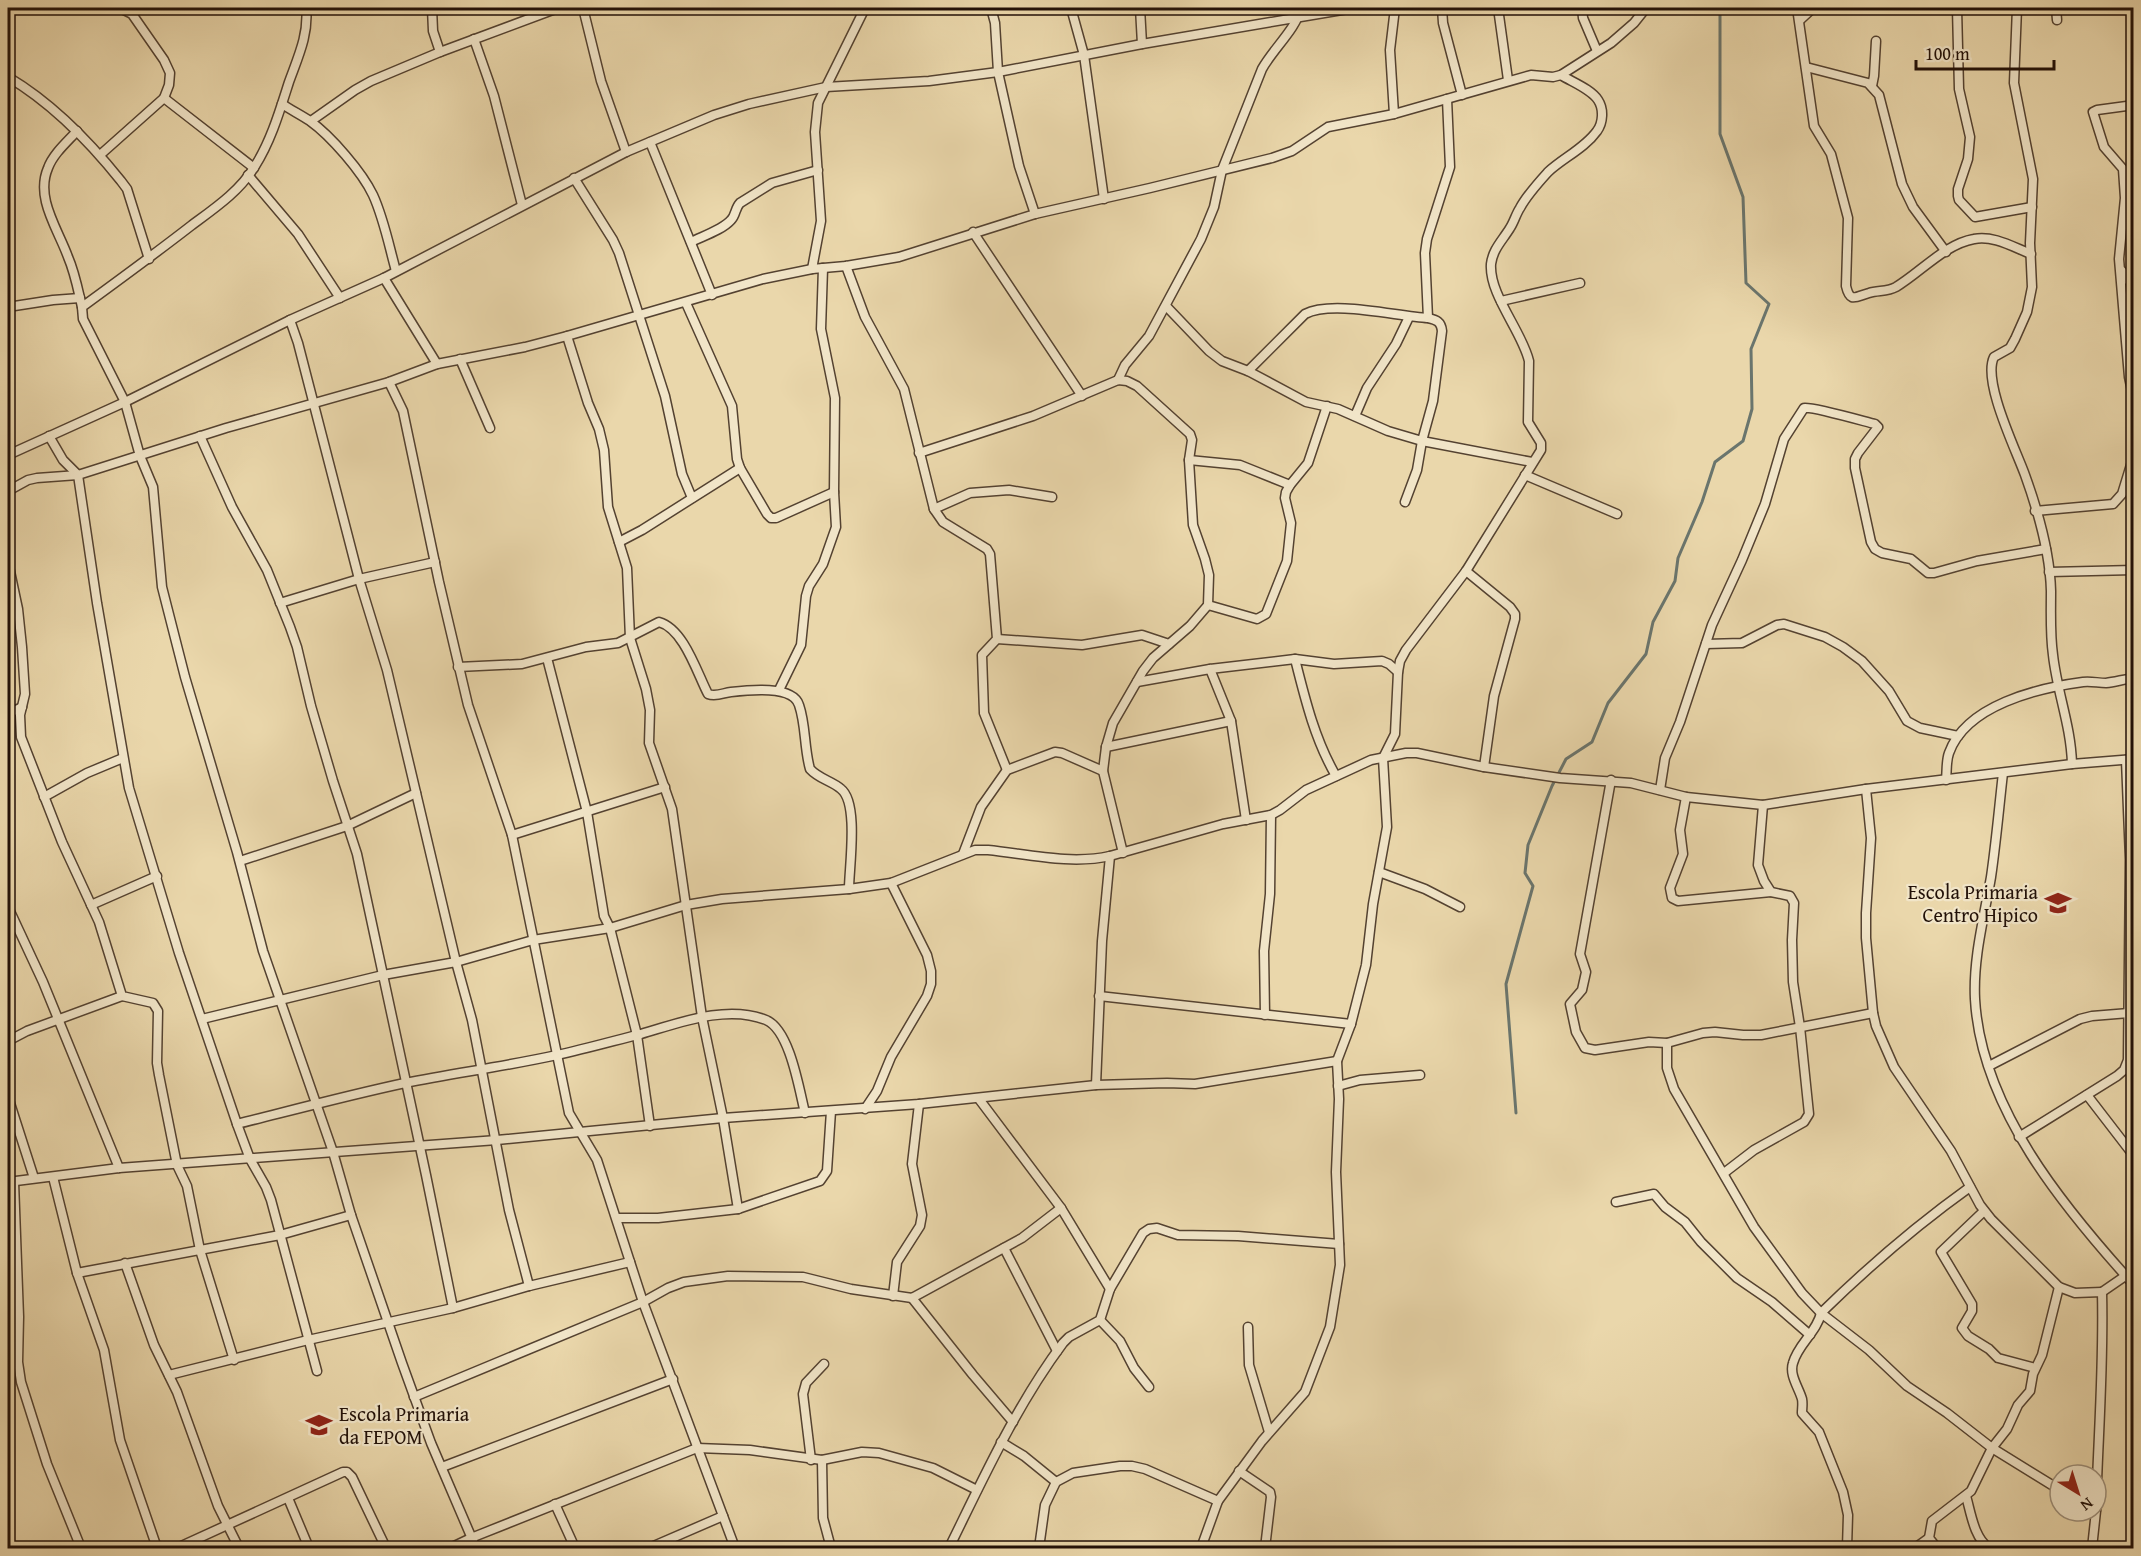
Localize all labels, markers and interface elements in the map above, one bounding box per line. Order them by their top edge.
scale bar [1916,33,2054,71]
text: 100 m [1925,40,1970,67]
place label: Escola Primaria Centro Hipico [1908,877,2039,929]
school or university icon: Escola Primaria Centro Hipico [2043,888,2073,918]
place label: Escola Primaria da FEPOM [339,1399,470,1451]
school or university icon: Escola Primaria da FEPOM [304,1410,334,1440]
north arrow [2048,1463,2108,1523]
text: N [2075,1492,2099,1518]

